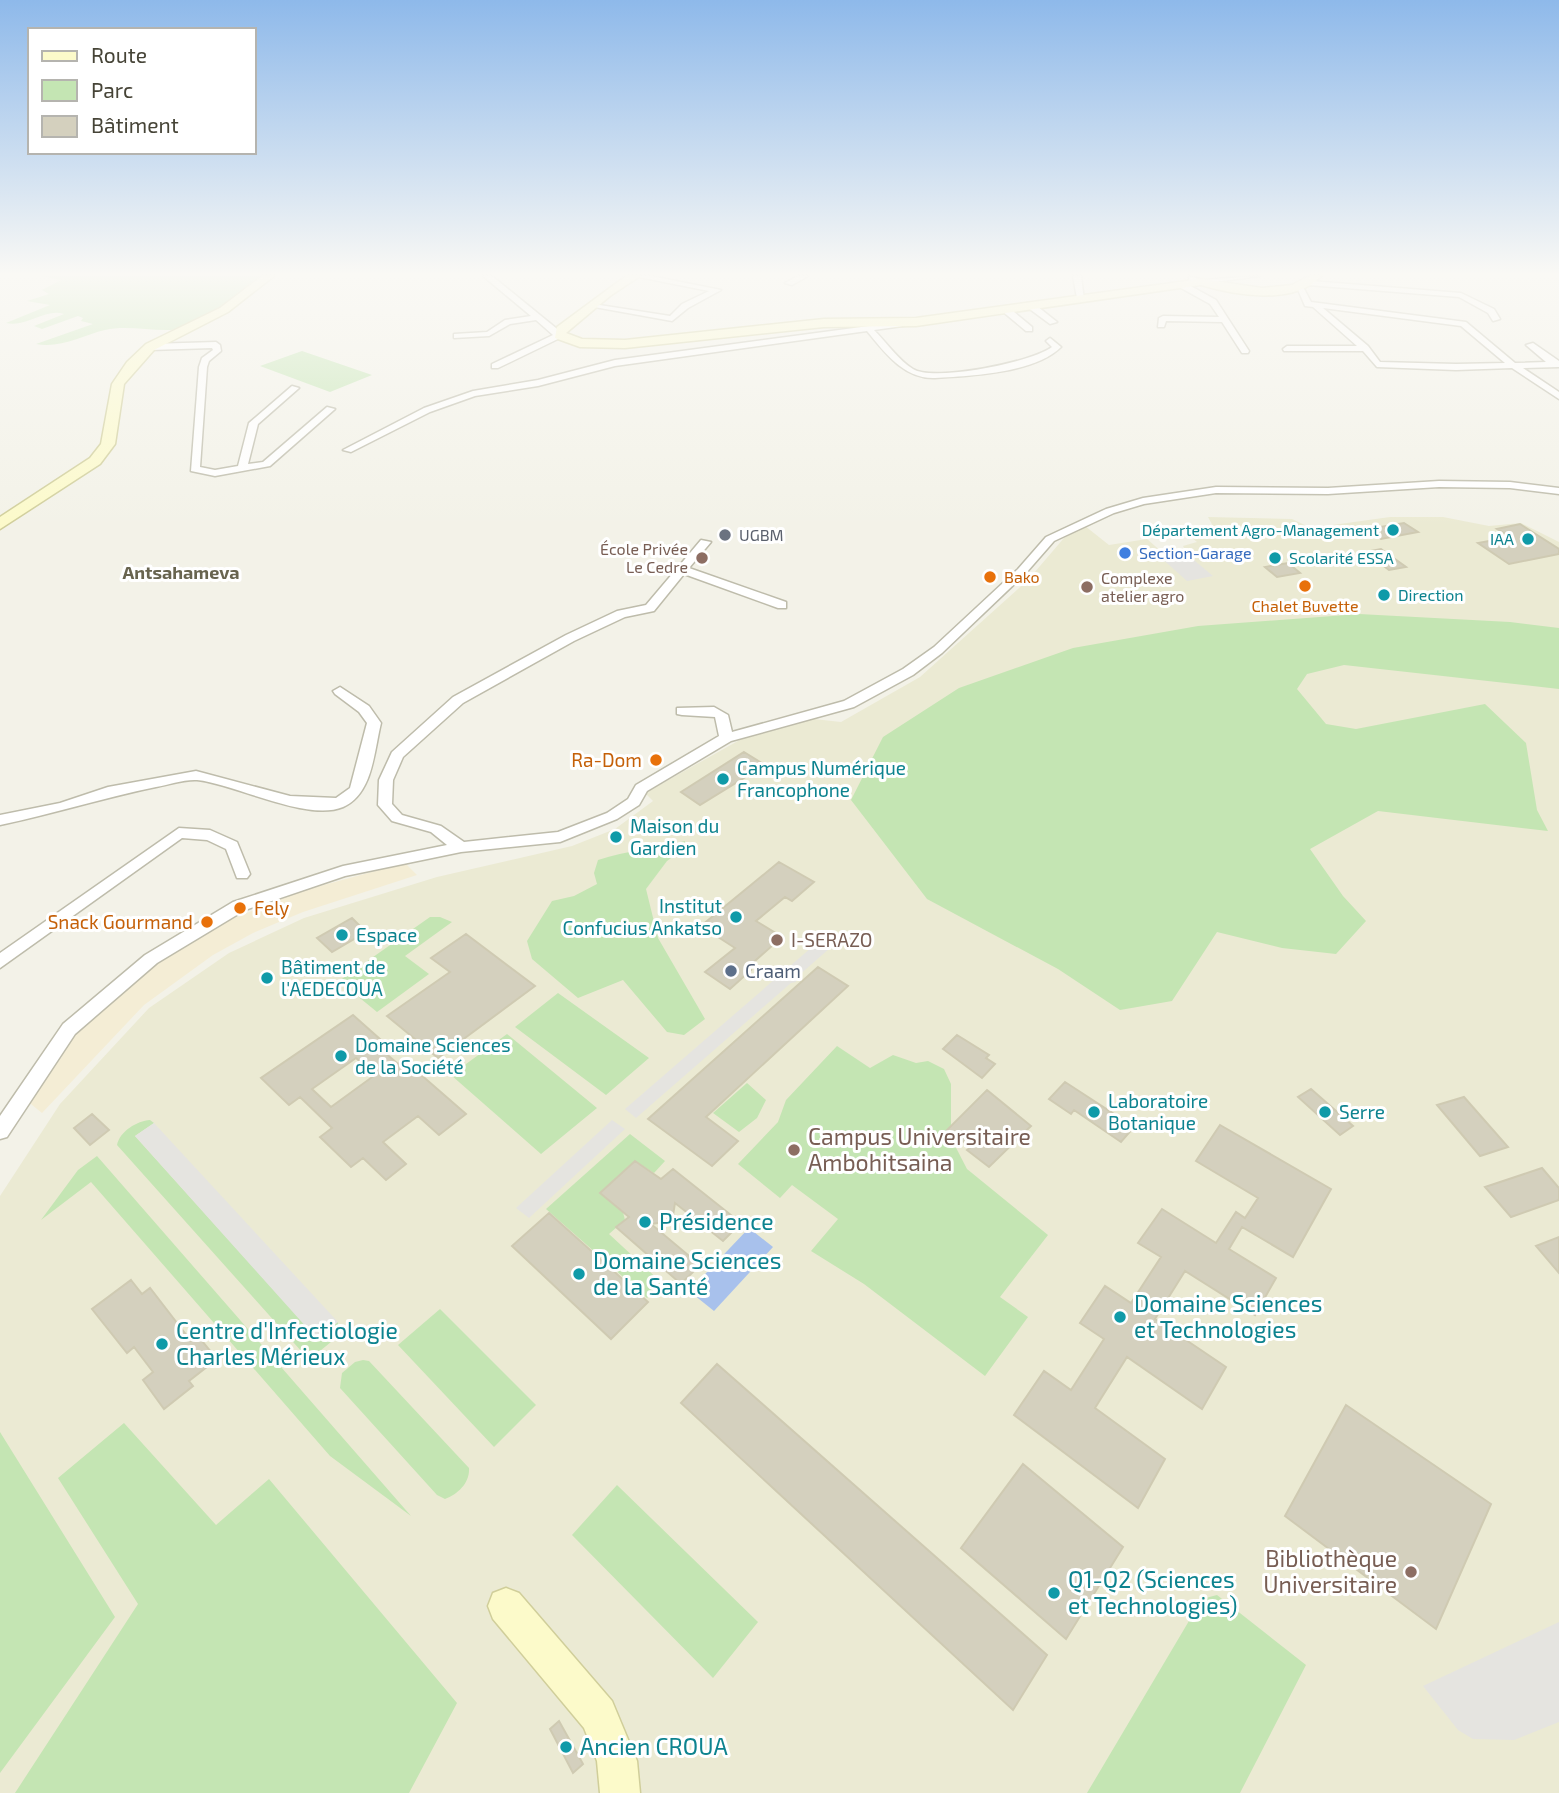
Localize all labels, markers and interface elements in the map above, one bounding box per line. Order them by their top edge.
legend [28,28,256,154]
text: Route [91,42,147,67]
text: Parc [91,77,133,102]
text: Bâtiment [91,112,179,137]
place label: Département Agro-Management [1142,520,1379,539]
marker: Département Agro-Management [1385,522,1401,538]
place label: UGBM [739,525,784,544]
marker: UGBM [717,527,733,543]
place label: IAA [1490,529,1514,548]
marker: IAA [1520,531,1536,547]
place label: École Privée Le Cedre [600,539,688,576]
place label: Section-Garage [1139,543,1252,562]
marker: Section-Garage [1117,545,1133,561]
place label: Scolarité ESSA [1289,548,1394,567]
marker: École Privée Le Cedre [694,550,710,566]
marker: Scolarité ESSA [1267,550,1283,566]
district label: Antsahameva [122,561,240,583]
place label: Bako [1004,567,1040,586]
place label: Complexe atelier agro [1101,568,1184,605]
marker: Bako [982,569,998,585]
marker: Chalet Buvette [1297,578,1313,594]
marker: Complexe atelier agro [1079,579,1095,595]
place label: Direction [1398,585,1464,604]
marker: Direction [1376,587,1392,603]
place label: Chalet Buvette [1251,596,1359,615]
place label: Ra-Dom [571,748,642,771]
marker: Ra-Dom [648,752,664,768]
place label: Campus Numérique Francophone [737,756,906,801]
marker: Campus Numérique Francophone [715,771,731,787]
place label: Maison du Gardien [630,814,719,859]
marker: Maison du Gardien [608,829,624,845]
place label: Institut Confucius Ankatso [562,894,722,939]
place label: Fely [254,896,289,919]
marker: Fely [232,900,248,916]
marker: Institut Confucius Ankatso [728,909,744,925]
place label: Snack Gourmand [48,910,193,933]
marker: Snack Gourmand [199,914,215,930]
place label: Espace [356,923,417,946]
marker: Espace [334,927,350,943]
place label: I-SERAZO [791,928,872,951]
marker: I-SERAZO [769,932,785,948]
place label: Bâtiment de l'AEDECOUA [281,955,386,1000]
place label: Craam [745,959,801,982]
marker: Craam [723,963,739,979]
marker: Bâtiment de l'AEDECOUA [259,970,275,986]
place label: Domaine Sciences de la Société [355,1033,511,1078]
marker: Domaine Sciences de la Société [333,1048,349,1064]
place label: Laboratoire Botanique [1108,1089,1208,1134]
place label: Serre [1339,1100,1385,1123]
marker: Laboratoire Botanique [1086,1104,1102,1120]
marker: Serre [1317,1104,1333,1120]
place label: Campus Universitaire Ambohitsaina [808,1122,1031,1176]
marker: Campus Universitaire Ambohitsaina [786,1142,802,1158]
place label: Présidence [659,1207,774,1235]
marker: Présidence [637,1214,653,1230]
place label: Domaine Sciences de la Santé [593,1246,781,1300]
marker: Domaine Sciences de la Santé [571,1266,587,1282]
place label: Domaine Sciences et Technologies [1134,1289,1322,1343]
marker: Domaine Sciences et Technologies [1112,1309,1128,1325]
place label: Centre d'Infectiologie Charles Mérieux [176,1316,398,1370]
marker: Centre d'Infectiologie Charles Mérieux [154,1336,170,1352]
place label: Bibliothèque Universitaire [1263,1544,1397,1598]
marker: Bibliothèque Universitaire [1403,1564,1419,1580]
place label: Q1-Q2 (Sciences et Technologies) [1068,1565,1237,1619]
marker: Q1-Q2 (Sciences et Technologies) [1046,1585,1062,1601]
place label: Ancien CROUA [580,1732,728,1760]
marker: Ancien CROUA [558,1739,574,1755]

